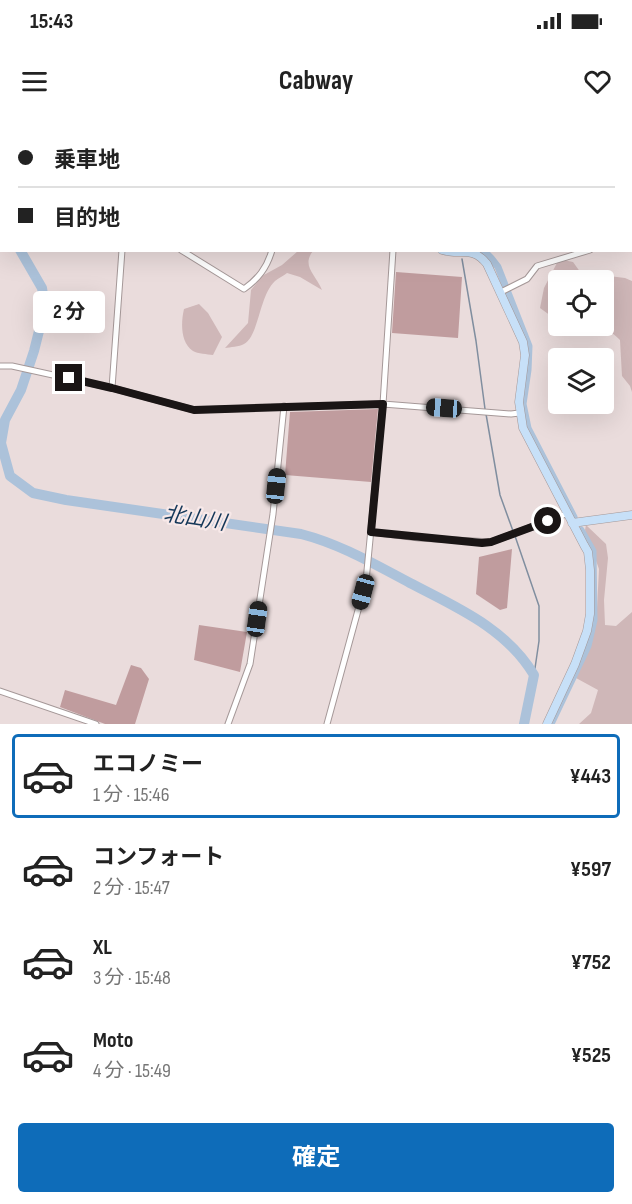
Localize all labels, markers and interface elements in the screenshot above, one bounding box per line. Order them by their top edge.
text: 15:43 [30,8,73,35]
icon: menu [18,65,51,98]
text: Cabway [279,65,353,97]
icon: heart [581,65,614,98]
text: 乗車地 [54,147,120,174]
text: 目的地 [54,205,120,232]
map controls [548,270,614,414]
button: locate [548,270,614,336]
callout: 2 分 [33,291,105,333]
text: 2 分 [53,300,85,324]
button: layers [548,348,614,414]
route end [55,364,82,391]
car [425,398,463,418]
car [265,467,287,505]
water label: 北山川 [162,501,230,536]
route start [534,507,561,534]
car [350,572,376,612]
car [246,600,268,638]
icon: car [21,749,75,803]
text: エコノミー [93,751,203,778]
text: ¥443 [570,763,611,790]
text: 1 分 · 15:46 [93,783,169,807]
icon: car [21,842,75,896]
text: コンフォート [93,844,224,871]
text: ¥597 [570,856,611,883]
text: 2 分 · 15:47 [93,876,170,900]
text: XL [93,934,112,961]
icon: car [21,935,75,989]
text: ¥752 [571,949,611,976]
text: 3 分 · 15:48 [93,966,171,990]
text: Moto [93,1027,133,1054]
icon: car [21,1028,75,1082]
text: ¥525 [571,1042,611,1069]
text: 4 分 · 15:49 [93,1059,171,1083]
button: 確定 [18,1123,614,1192]

